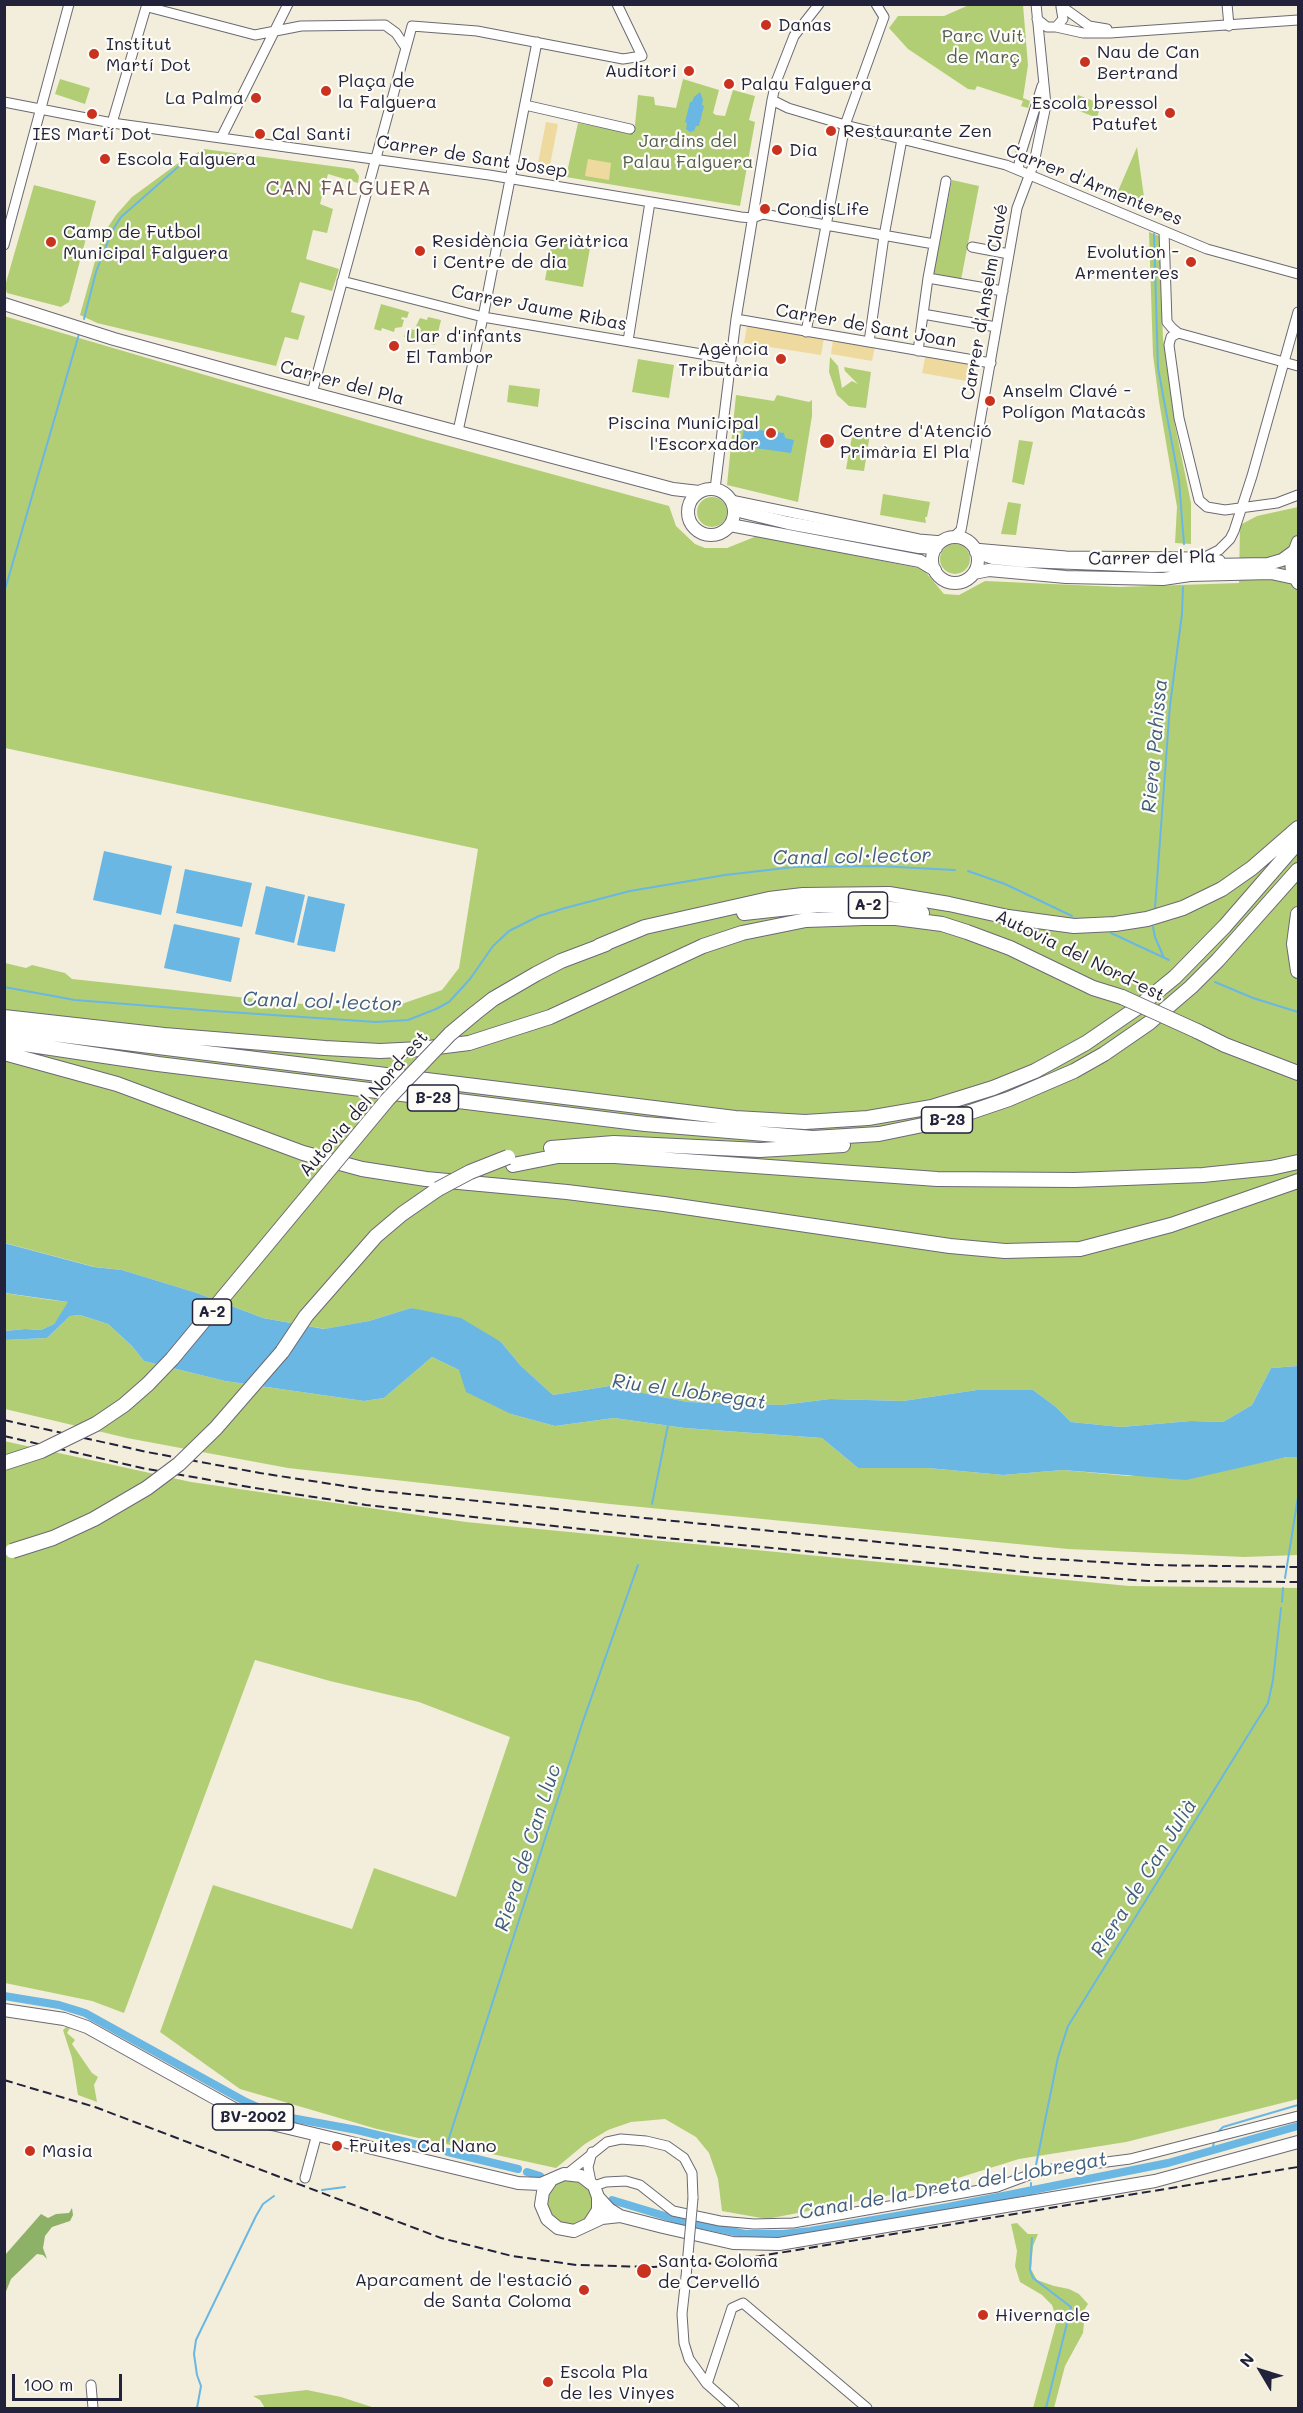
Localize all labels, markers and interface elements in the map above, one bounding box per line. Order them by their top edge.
place label: Danas [778,14,832,36]
marker: Danas [759,18,773,32]
park label: Parc Vuit de Març [942,25,1024,68]
place label: Institut Martí Dot [106,33,191,76]
place label: Nau de Can Bertrand [1097,41,1199,84]
marker: Institut Martí Dot [87,47,101,61]
marker: Nau de Can Bertrand [1078,55,1092,69]
place label: Auditori [605,60,677,82]
marker: Auditori [682,64,696,78]
place label: Plaça de la Falguera [338,70,437,112]
place label: Palau Falguera [741,73,872,95]
marker: Palau Falguera [722,77,736,91]
marker: Plaça de la Falguera [319,84,333,98]
place label: La Palma [165,87,244,109]
marker: La Palma [249,91,263,105]
place label: Escola bressol Patufet [1032,92,1158,134]
marker: Escola bressol Patufet [1163,106,1177,120]
marker: IES Martí Dot [85,107,99,121]
place label: Restaurante Zen [843,120,992,142]
place label: IES Martí Dot [33,123,151,145]
place label: Cal Santi [272,123,351,145]
marker: Restaurante Zen [824,124,838,138]
marker: Cal Santi [253,127,267,141]
park label: Jardins del Palau Falguera [622,130,754,172]
street label: Carrer de Sant Josep [375,131,569,183]
place label: Dia [789,139,818,161]
street label: Carrer d'Armenteres [1003,140,1185,230]
marker: Dia [770,143,784,157]
place label: Escola Falguera [117,148,256,170]
marker: Escola Falguera [98,152,112,166]
district label: CAN FALGUERA [266,177,432,201]
place label: CondisLife [777,198,869,220]
marker: CondisLife [758,202,772,216]
street label: Carrer d'Anselm Clavé [957,202,1013,402]
place label: Camp de Futbol Municipal Falguera [63,221,229,264]
place label: Residència Geriàtrica i Centre de dia [432,230,629,272]
marker: Camp de Futbol Municipal Falguera [44,235,58,249]
place label: Evolution - Armenteres [1074,241,1179,284]
marker: Residència Geriàtrica i Centre de dia [413,244,427,258]
marker: Evolution - Armenteres [1184,255,1198,269]
street label: Carrer Jaume Ribas [449,280,629,336]
street label: Carrer de Sant Joan [774,299,958,353]
place label: Llar d'infants El Tambor [406,325,522,368]
place label: Agència Tributària [678,338,769,380]
marker: Llar d'infants El Tambor [387,339,401,353]
marker: Agència Tributària [774,352,788,366]
street label: Carrer del Pla [278,356,406,410]
place label: Anselm Clavé - Polígon Matacàs [1002,380,1146,422]
marker: Anselm Clavé - Polígon Matacàs [983,394,997,408]
place label: Piscina Municipal l'Escorxador [608,412,759,454]
place label: Centre d'Atenció Primària El Pla [840,420,991,462]
marker: Piscina Municipal l'Escorxador [764,426,778,440]
marker: Centre d'Atenció Primària El Pla [818,432,836,450]
street label: Carrer del Pla [1088,546,1216,570]
water label: Riera Pahissa [1137,678,1173,814]
water label: Canal col·lector [772,844,932,870]
road number: A-2 [848,892,888,918]
street label: Autovia del Nord-est [992,906,1168,1006]
water label: Canal col·lector [242,987,402,1017]
street label: Autovia del Nord-est [295,1027,433,1181]
road number: B-23 [408,1085,458,1111]
road number: B-23 [922,1107,972,1133]
road number: A-2 [192,1299,232,1325]
water label: Riu el Llobregat [610,1369,768,1415]
water label: Riera de Can Lluc [490,1761,566,1935]
water label: Riera de Can Julià [1086,1795,1202,1961]
road number: BV-2002 [212,2104,294,2130]
place label: Fruites Cal Nano [349,2135,497,2157]
marker: Fruites Cal Nano [330,2139,344,2153]
place label: Masia [42,2140,93,2162]
marker: Masia [23,2144,37,2158]
water label: Canal de la Dreta del Llobregat [797,2147,1109,2225]
place label: Santa Coloma de Cervelló [658,2250,778,2292]
marker: Santa Coloma de Cervelló [635,2262,653,2280]
place label: Aparcament de l'estació de Santa Coloma [355,2269,572,2312]
marker: Aparcament de l'estació de Santa Coloma [577,2283,591,2297]
place label: Hivernacle [995,2304,1090,2326]
marker: Hivernacle [976,2308,990,2322]
north arrow [1231,2341,1291,2401]
text: N [1234,2348,1258,2371]
place label: Escola Pla de les Vinyes [560,2361,675,2404]
scale bar [15,2362,124,2400]
text: 100 m [23,2372,73,2396]
marker: Escola Pla de les Vinyes [541,2375,555,2389]

